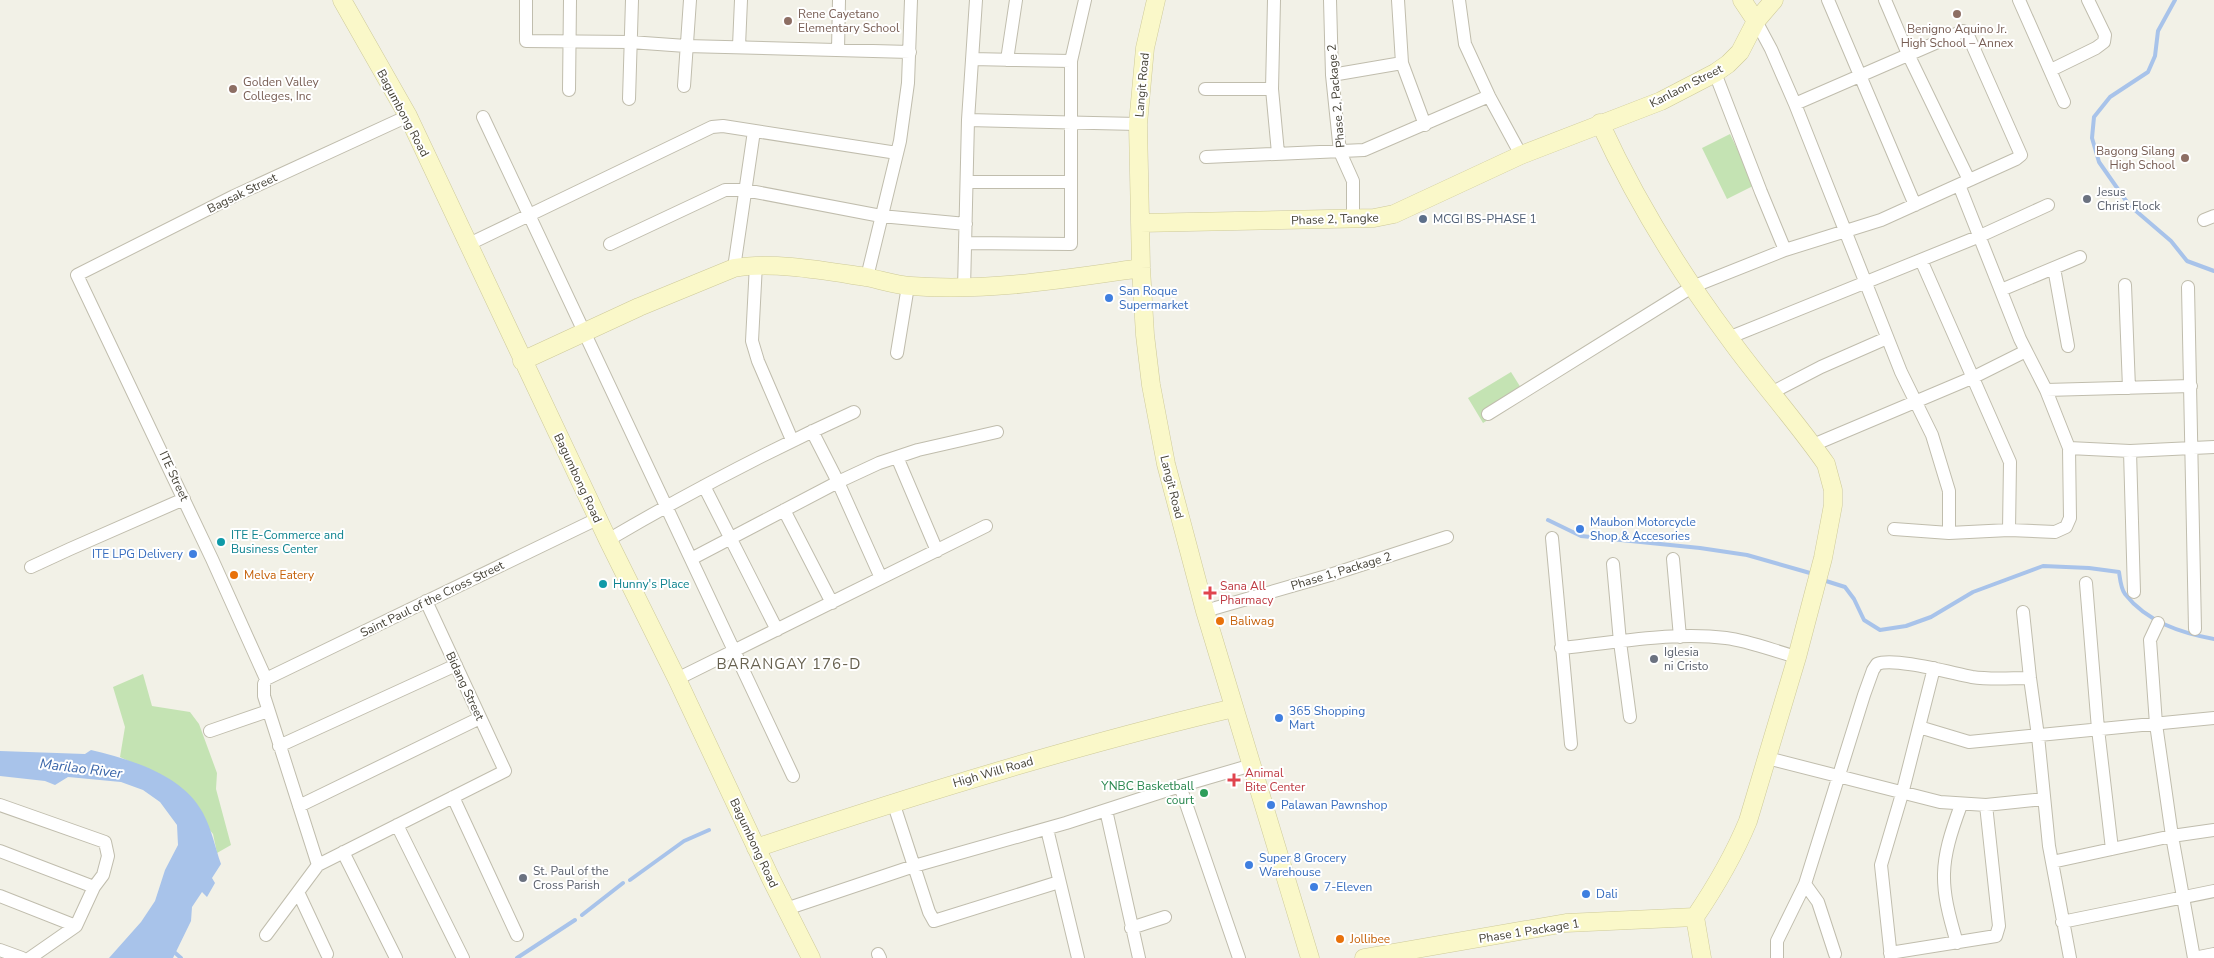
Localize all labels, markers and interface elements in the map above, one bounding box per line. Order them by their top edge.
place label: Rene Cayetano Elementary School [798,6,900,36]
marker: Benigno Aquino Jr. High School – Annex [1951,8,1963,20]
marker: Rene Cayetano Elementary School [782,15,794,27]
place label: Benigno Aquino Jr. High School – Annex [1901,21,2014,51]
street label: Phase 2, Package 2 [1323,43,1349,149]
street label: Langit Road [1131,52,1153,118]
street label: Kanlaon Street [1647,60,1726,111]
street label: Bagumbong Road [373,66,433,160]
place label: Golden Valley Colleges, Inc [243,74,319,104]
marker: Golden Valley Colleges, Inc [227,83,239,95]
place label: Bagong Silang High School [2096,143,2175,173]
marker: Bagong Silang High School [2179,152,2191,164]
street label: Bagsak Street [205,169,280,217]
place label: Jesus Christ Flock [2096,184,2161,214]
marker: Jesus Christ Flock [2081,193,2093,205]
street label: Phase 2, Tangke [1291,209,1379,229]
place label: MCGI BS-PHASE 1 [1433,211,1537,227]
marker: MCGI BS-PHASE 1 [1417,213,1429,225]
place label: San Roque Supermarket [1119,283,1189,313]
marker: San Roque Supermarket [1103,292,1115,304]
street label: Bagumbong Road [550,431,606,525]
street label: ITE Street [156,449,193,504]
street label: Langit Road [1156,454,1188,520]
place label: Maubon Motorcycle Shop & Accesories [1590,514,1696,544]
marker: Maubon Motorcycle Shop & Accesories [1574,523,1586,535]
place label: ITE E-Commerce and Business Center [231,527,344,557]
marker: ITE E-Commerce and Business Center [215,536,227,548]
place label: ITE LPG Delivery [92,546,184,562]
marker: ITE LPG Delivery [187,548,199,560]
street label: Phase 1, Package 2 [1289,548,1393,594]
street label: Saint Paul of the Cross Street [357,557,507,641]
place label: Melva Eatery [244,567,315,583]
marker: Melva Eatery [228,569,240,581]
place label: Hunny's Place [613,576,689,592]
marker: Hunny's Place [597,578,609,590]
place label: Sana All Pharmacy [1220,578,1274,608]
marker: Sana All Pharmacy [1204,587,1216,599]
place label: Baliwag [1230,613,1274,629]
marker: Baliwag [1214,615,1226,627]
place label: Iglesia ni Cristo [1664,644,1709,674]
street label: Bidang Street [442,649,488,724]
marker: Iglesia ni Cristo [1648,653,1660,665]
district label: BARANGAY 176-D [717,654,862,674]
place label: 365 Shopping Mart [1289,703,1365,733]
marker: 365 Shopping Mart [1273,712,1285,724]
street label: High Will Road [951,753,1035,791]
water label: Marilao River [39,754,124,783]
place label: Animal Bite Center [1245,765,1306,795]
marker: Animal Bite Center [1227,773,1241,787]
place label: YNBC Basketball court [1100,778,1195,808]
marker: YNBC Basketball court [1198,787,1210,799]
street label: Bagumbong Road [726,796,782,890]
place label: Palawan Pawnshop [1281,797,1388,813]
marker: Palawan Pawnshop [1265,799,1277,811]
place label: Super 8 Grocery Warehouse [1259,850,1347,880]
marker: Super 8 Grocery Warehouse [1243,859,1255,871]
place label: St. Paul of the Cross Parish [533,863,609,893]
marker: St. Paul of the Cross Parish [517,872,529,884]
place label: 7-Eleven [1324,879,1372,895]
marker: 7-Eleven [1308,881,1320,893]
place label: Dali [1596,886,1618,902]
marker: Dali [1580,888,1592,900]
street label: Phase 1 Package 1 [1478,915,1580,947]
place label: Jollibee [1349,931,1390,947]
marker: Jollibee [1334,933,1346,945]

